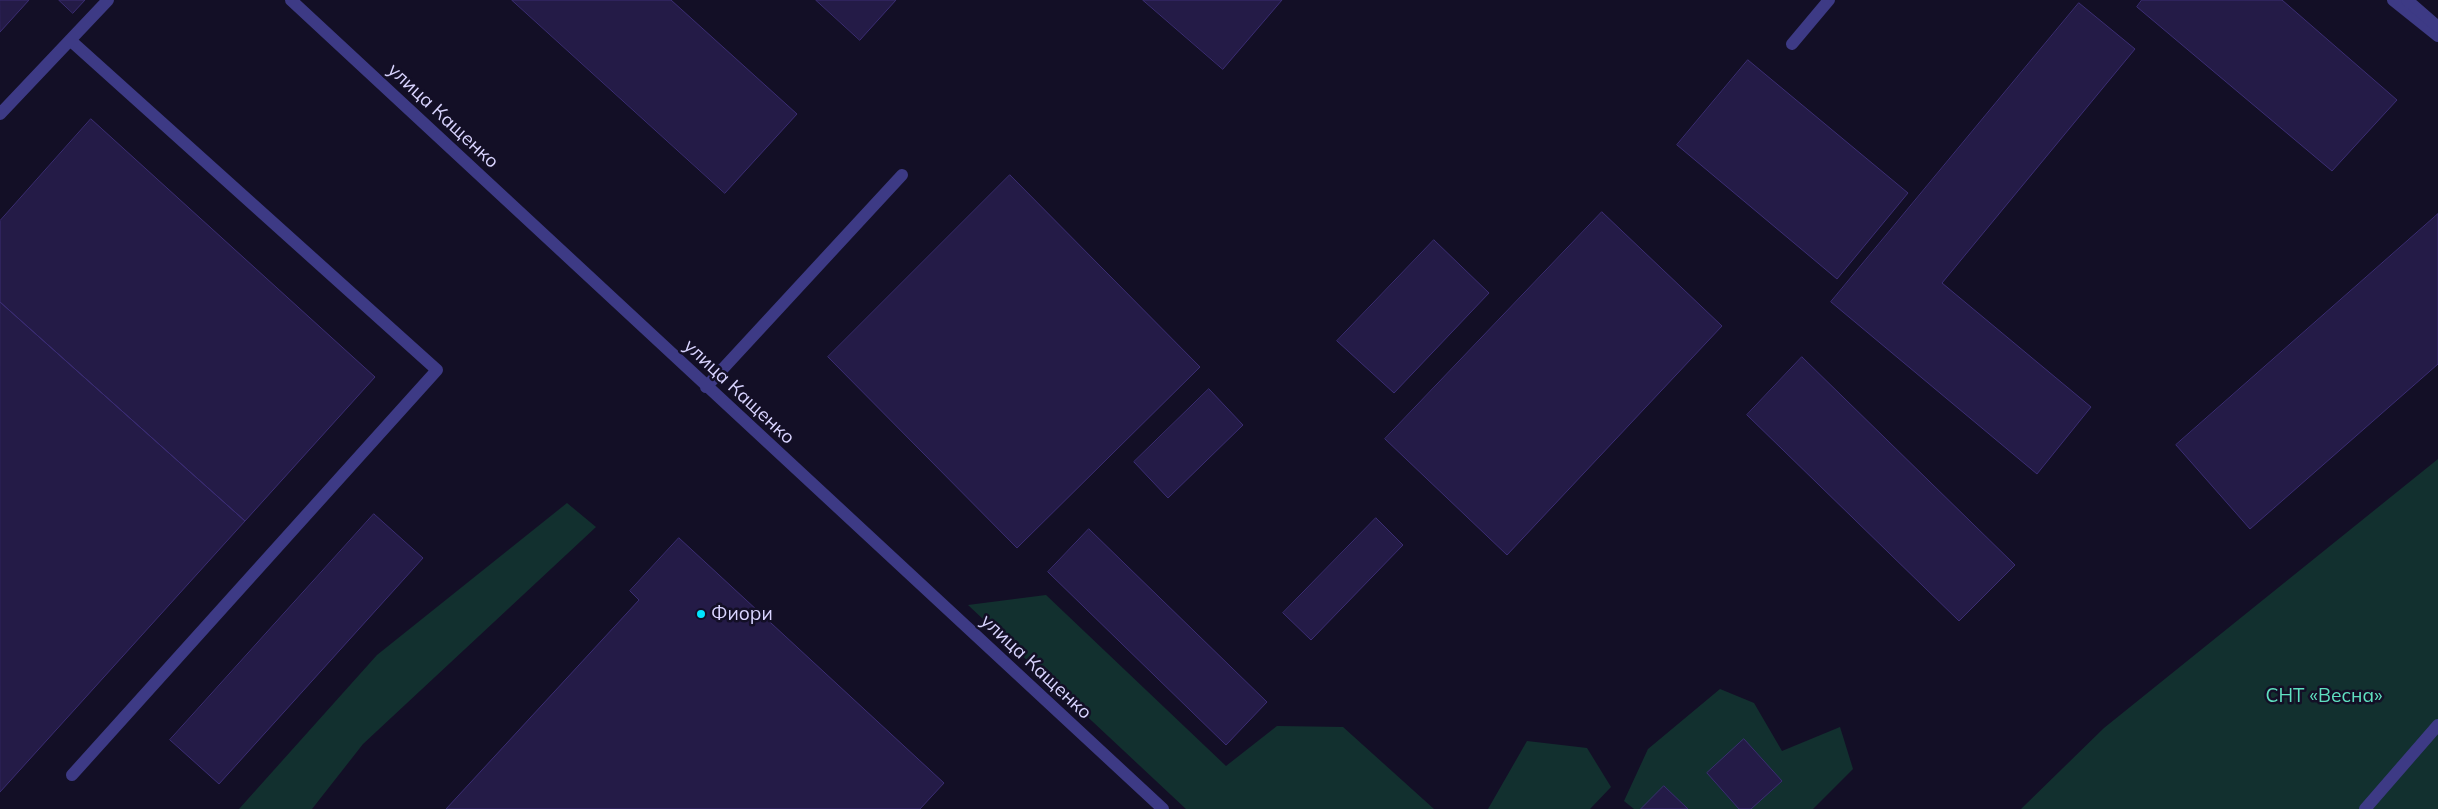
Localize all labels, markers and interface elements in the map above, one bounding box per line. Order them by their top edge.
street label: улица Кащенко [383,59,503,173]
street label: улица Кащенко [679,335,799,449]
place label: Фиори [711,603,773,625]
marker: Фиори [695,608,707,620]
street label: улица Кащенко [976,610,1096,724]
park label: СНТ «Весна» [2266,685,2382,707]

